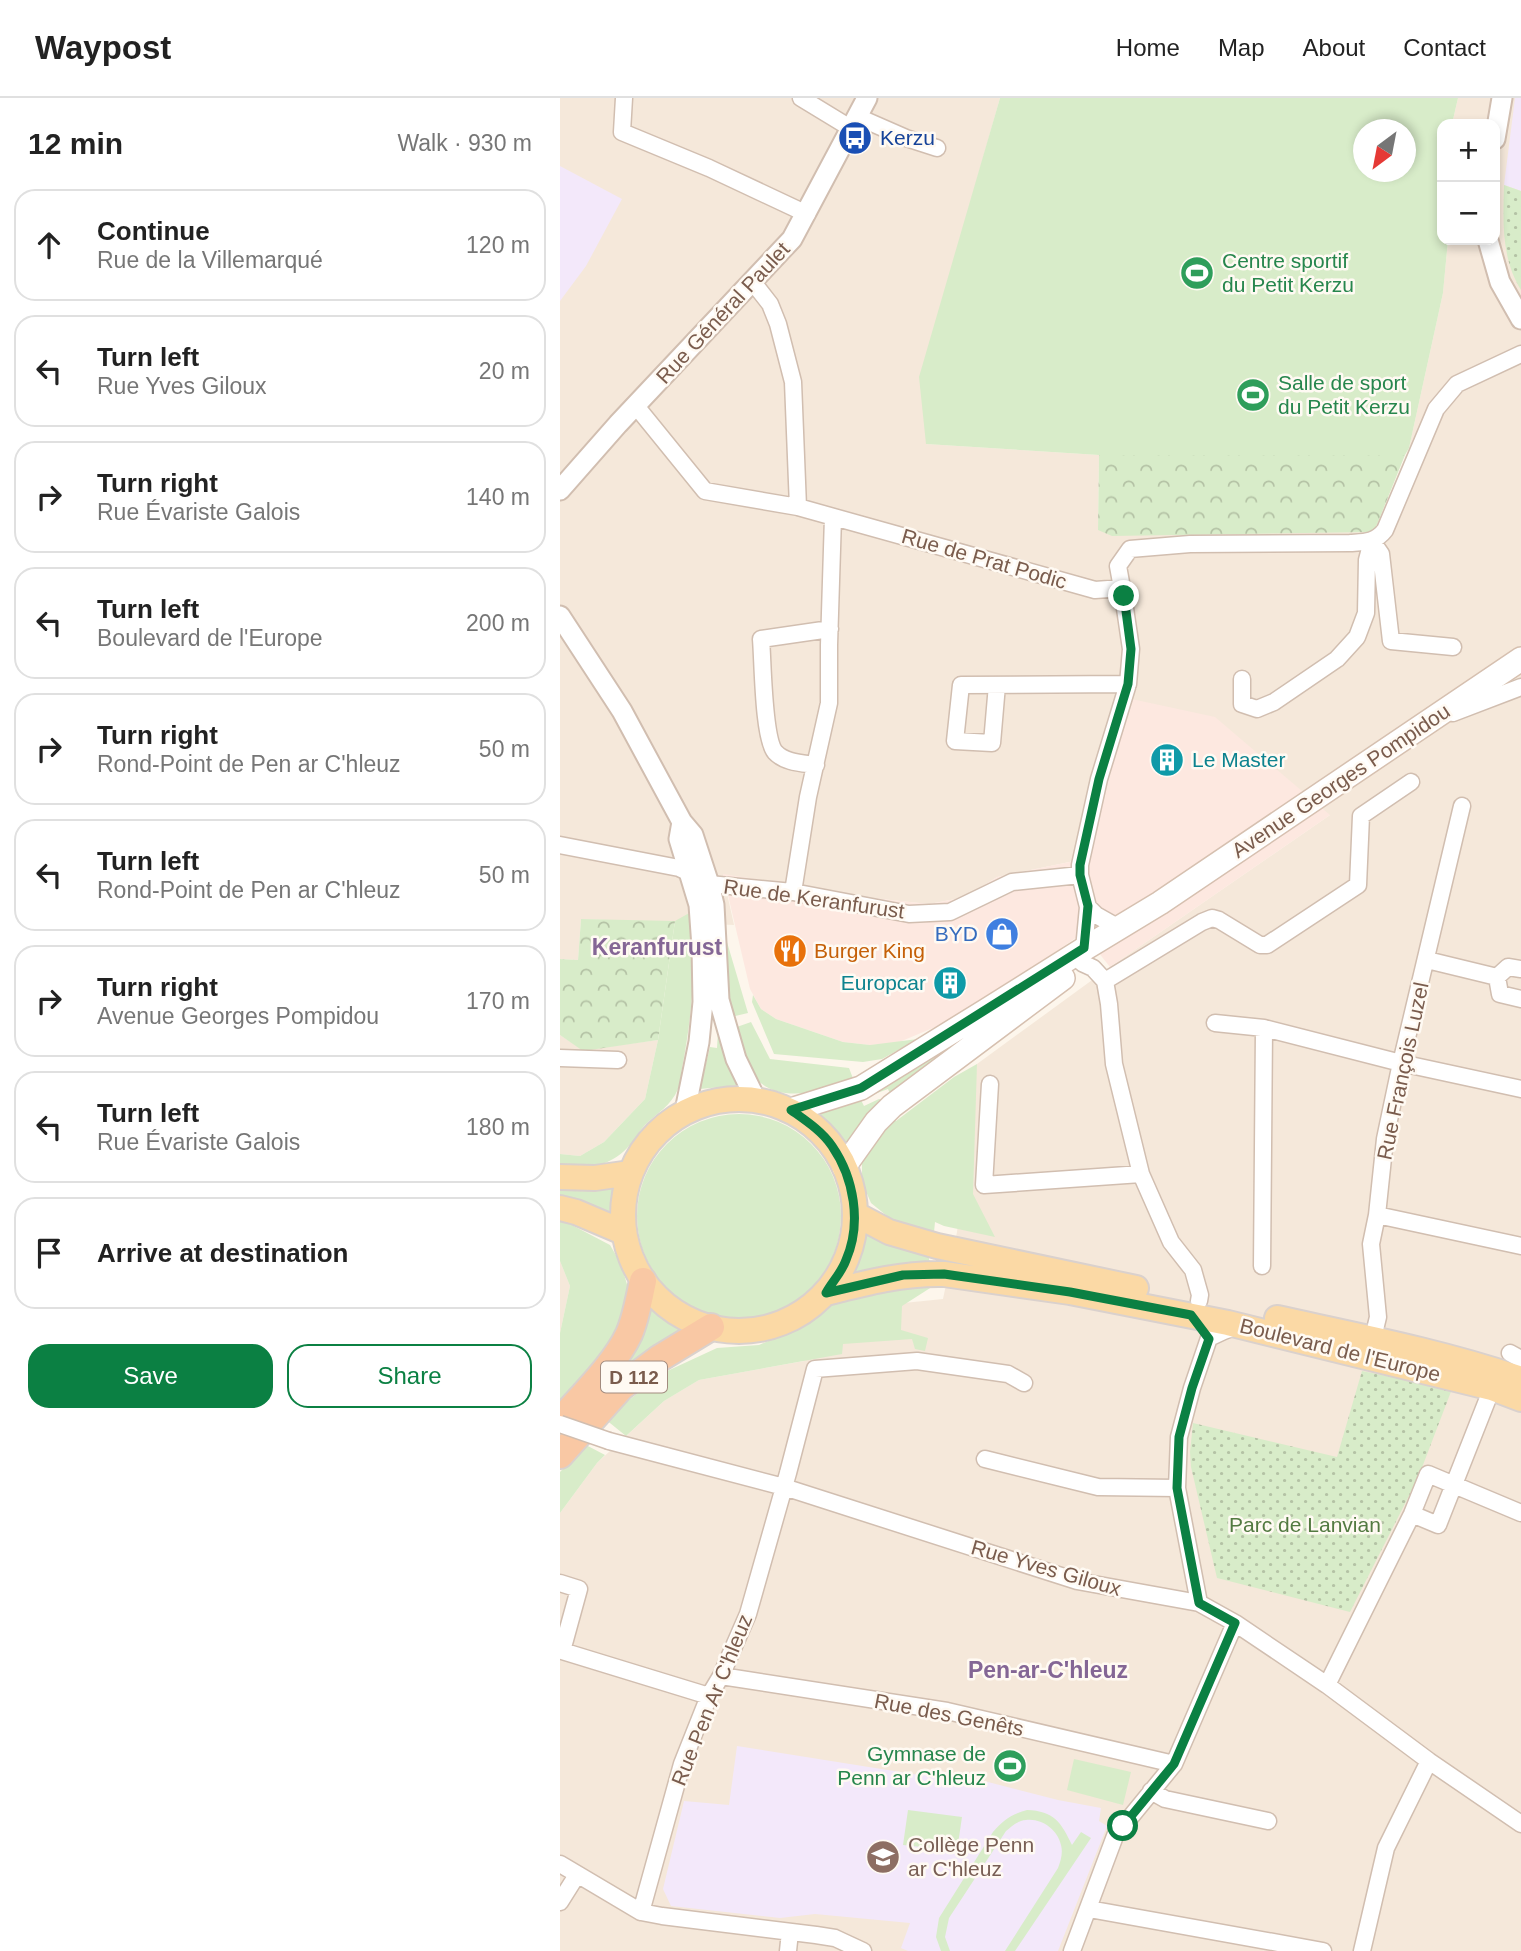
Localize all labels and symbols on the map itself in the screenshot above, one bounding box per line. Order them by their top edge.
bus stop icon: Kerzu [836,119,874,157]
north arrow [1353,119,1416,182]
place label: Kerzu [880,126,935,149]
street label: Rue Général Paulet [651,237,794,388]
place label: Centre sportif du Petit Kerzu [1222,249,1354,296]
sports icon: Centre sportif du Petit Kerzu [1178,254,1216,292]
place label: Salle de sport du Petit Kerzu [1278,371,1410,418]
sports icon: Salle de sport du Petit Kerzu [1234,376,1272,414]
street label: Rue de Prat Podic [899,524,1069,593]
route end [1108,580,1139,611]
street label: Avenue Georges Pompidou [1227,699,1454,862]
building icon: Le Master [1148,741,1186,779]
place label: Le Master [1192,748,1285,771]
street label: Rue de Keranfurust [722,874,906,923]
shop icon: BYD [983,915,1021,953]
place label: BYD [935,922,978,945]
restaurant icon: Burger King [771,932,809,970]
district label: Keranfurust [592,934,723,960]
place label: Burger King [814,939,925,962]
building icon: Europcar [931,964,969,1002]
place label: Europcar [841,971,926,994]
street label: Rue François Luzel [1372,980,1433,1162]
street label: Boulevard de l'Europe [1237,1313,1443,1386]
road number: D 112 [601,1362,667,1392]
park label: Parc de Lanvian [1229,1513,1381,1536]
street label: Rue Yves Giloux [969,1535,1124,1600]
street label: Rue Pen Ar C'hleuz [667,1611,756,1789]
district label: Pen-ar-C'hleuz [968,1657,1128,1683]
street label: Rue des Genêts [872,1689,1026,1740]
place label: Gymnase de Penn ar C'hleuz [837,1742,986,1789]
sports icon: Gymnase de Penn ar C'hleuz [991,1747,1029,1785]
route start [1107,1810,1138,1841]
place label: Collège Penn ar C'hleuz [908,1833,1034,1880]
school or university icon: Collège Penn ar C'hleuz [864,1838,902,1876]

